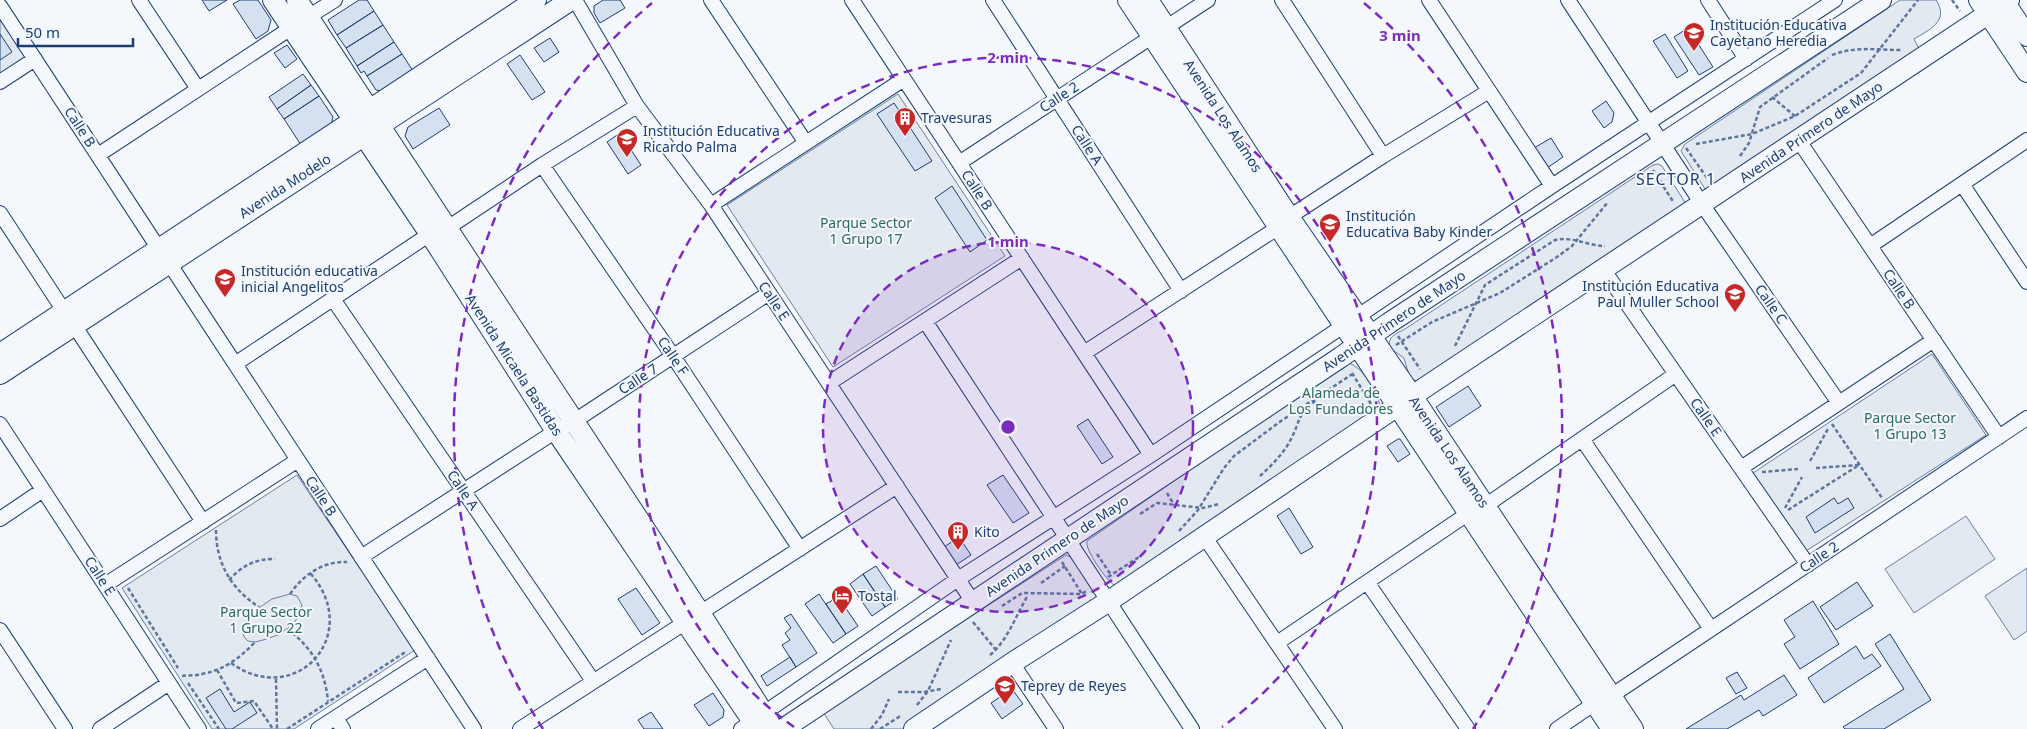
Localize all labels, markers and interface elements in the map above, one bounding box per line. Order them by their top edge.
scale bar [18,15,132,47]
place label: Institución Educativa Cayetano Heredia [1710,15,1847,50]
school or university icon: Institución Educativa Cayetano Heredia [1682,21,1706,52]
text: 50 m [25,22,60,42]
text: 3 min [1379,25,1421,45]
text: 2 min [987,47,1029,67]
street label: Avenida Los Alamos [1180,56,1267,176]
street label: Avenida Primero de Mayo [1735,76,1886,187]
street label: Calle 2 [1035,77,1082,116]
street label: Calle B [60,103,101,151]
building icon: Travesuras [893,106,917,137]
place label: Travesuras [921,108,992,127]
place label: Institución Educativa Ricardo Palma [643,121,780,156]
street label: Calle A [1067,121,1108,169]
school or university icon: Institución Educativa Ricardo Palma [615,127,639,158]
street label: Avenida Modelo [235,149,334,222]
street label: Calle B [957,166,998,214]
district label: SECTOR 1 [1636,168,1716,190]
place label: Institución Educativa Baby Kinder [1346,206,1492,241]
school or university icon: Institución Educativa Baby Kinder [1318,212,1342,243]
park label: Parque Sector 1 Grupo 17 [820,213,912,248]
text: 1 min [987,231,1029,251]
place label: Institución educativa inicial Angelitos [241,261,378,296]
street label: Avenida Primero de Mayo [1318,265,1469,376]
street label: Calle B [1879,265,1920,313]
school or university icon: Institución educativa inicial Angelitos [213,267,237,298]
place label: Institución Educativa Paul Muller School [1582,276,1719,311]
street label: Calle E [754,277,794,324]
street label: Calle C [1751,280,1792,327]
school or university icon: Institución Educativa Paul Muller School [1723,282,1747,313]
street label: Avenida Micaela Bastidas [461,290,568,440]
street label: Calle F [654,333,693,379]
street label: Calle 7 [614,359,661,398]
park label: Alameda de Los Fundadores [1289,383,1393,418]
street label: Avenida Los Alamos [1405,392,1494,512]
street label: Calle E [1686,394,1727,440]
park label: Parque Sector 1 Grupo 13 [1864,408,1956,443]
centre of rings [999,418,1017,436]
street label: Calle A [443,466,484,513]
street label: Calle B [301,472,342,520]
street label: Avenida Primero de Mayo [981,490,1132,601]
building icon: Kito [946,520,970,551]
place label: Kito [974,522,1000,541]
street label: Calle 2 [1795,537,1842,577]
street label: Calle E [81,552,120,599]
hotel icon: Tostal [830,584,854,615]
place label: Tostal [858,586,897,605]
park label: Parque Sector 1 Grupo 22 [220,602,312,637]
school or university icon: Teprey de Reyes [993,674,1017,705]
place label: Teprey de Reyes [1021,676,1127,695]

